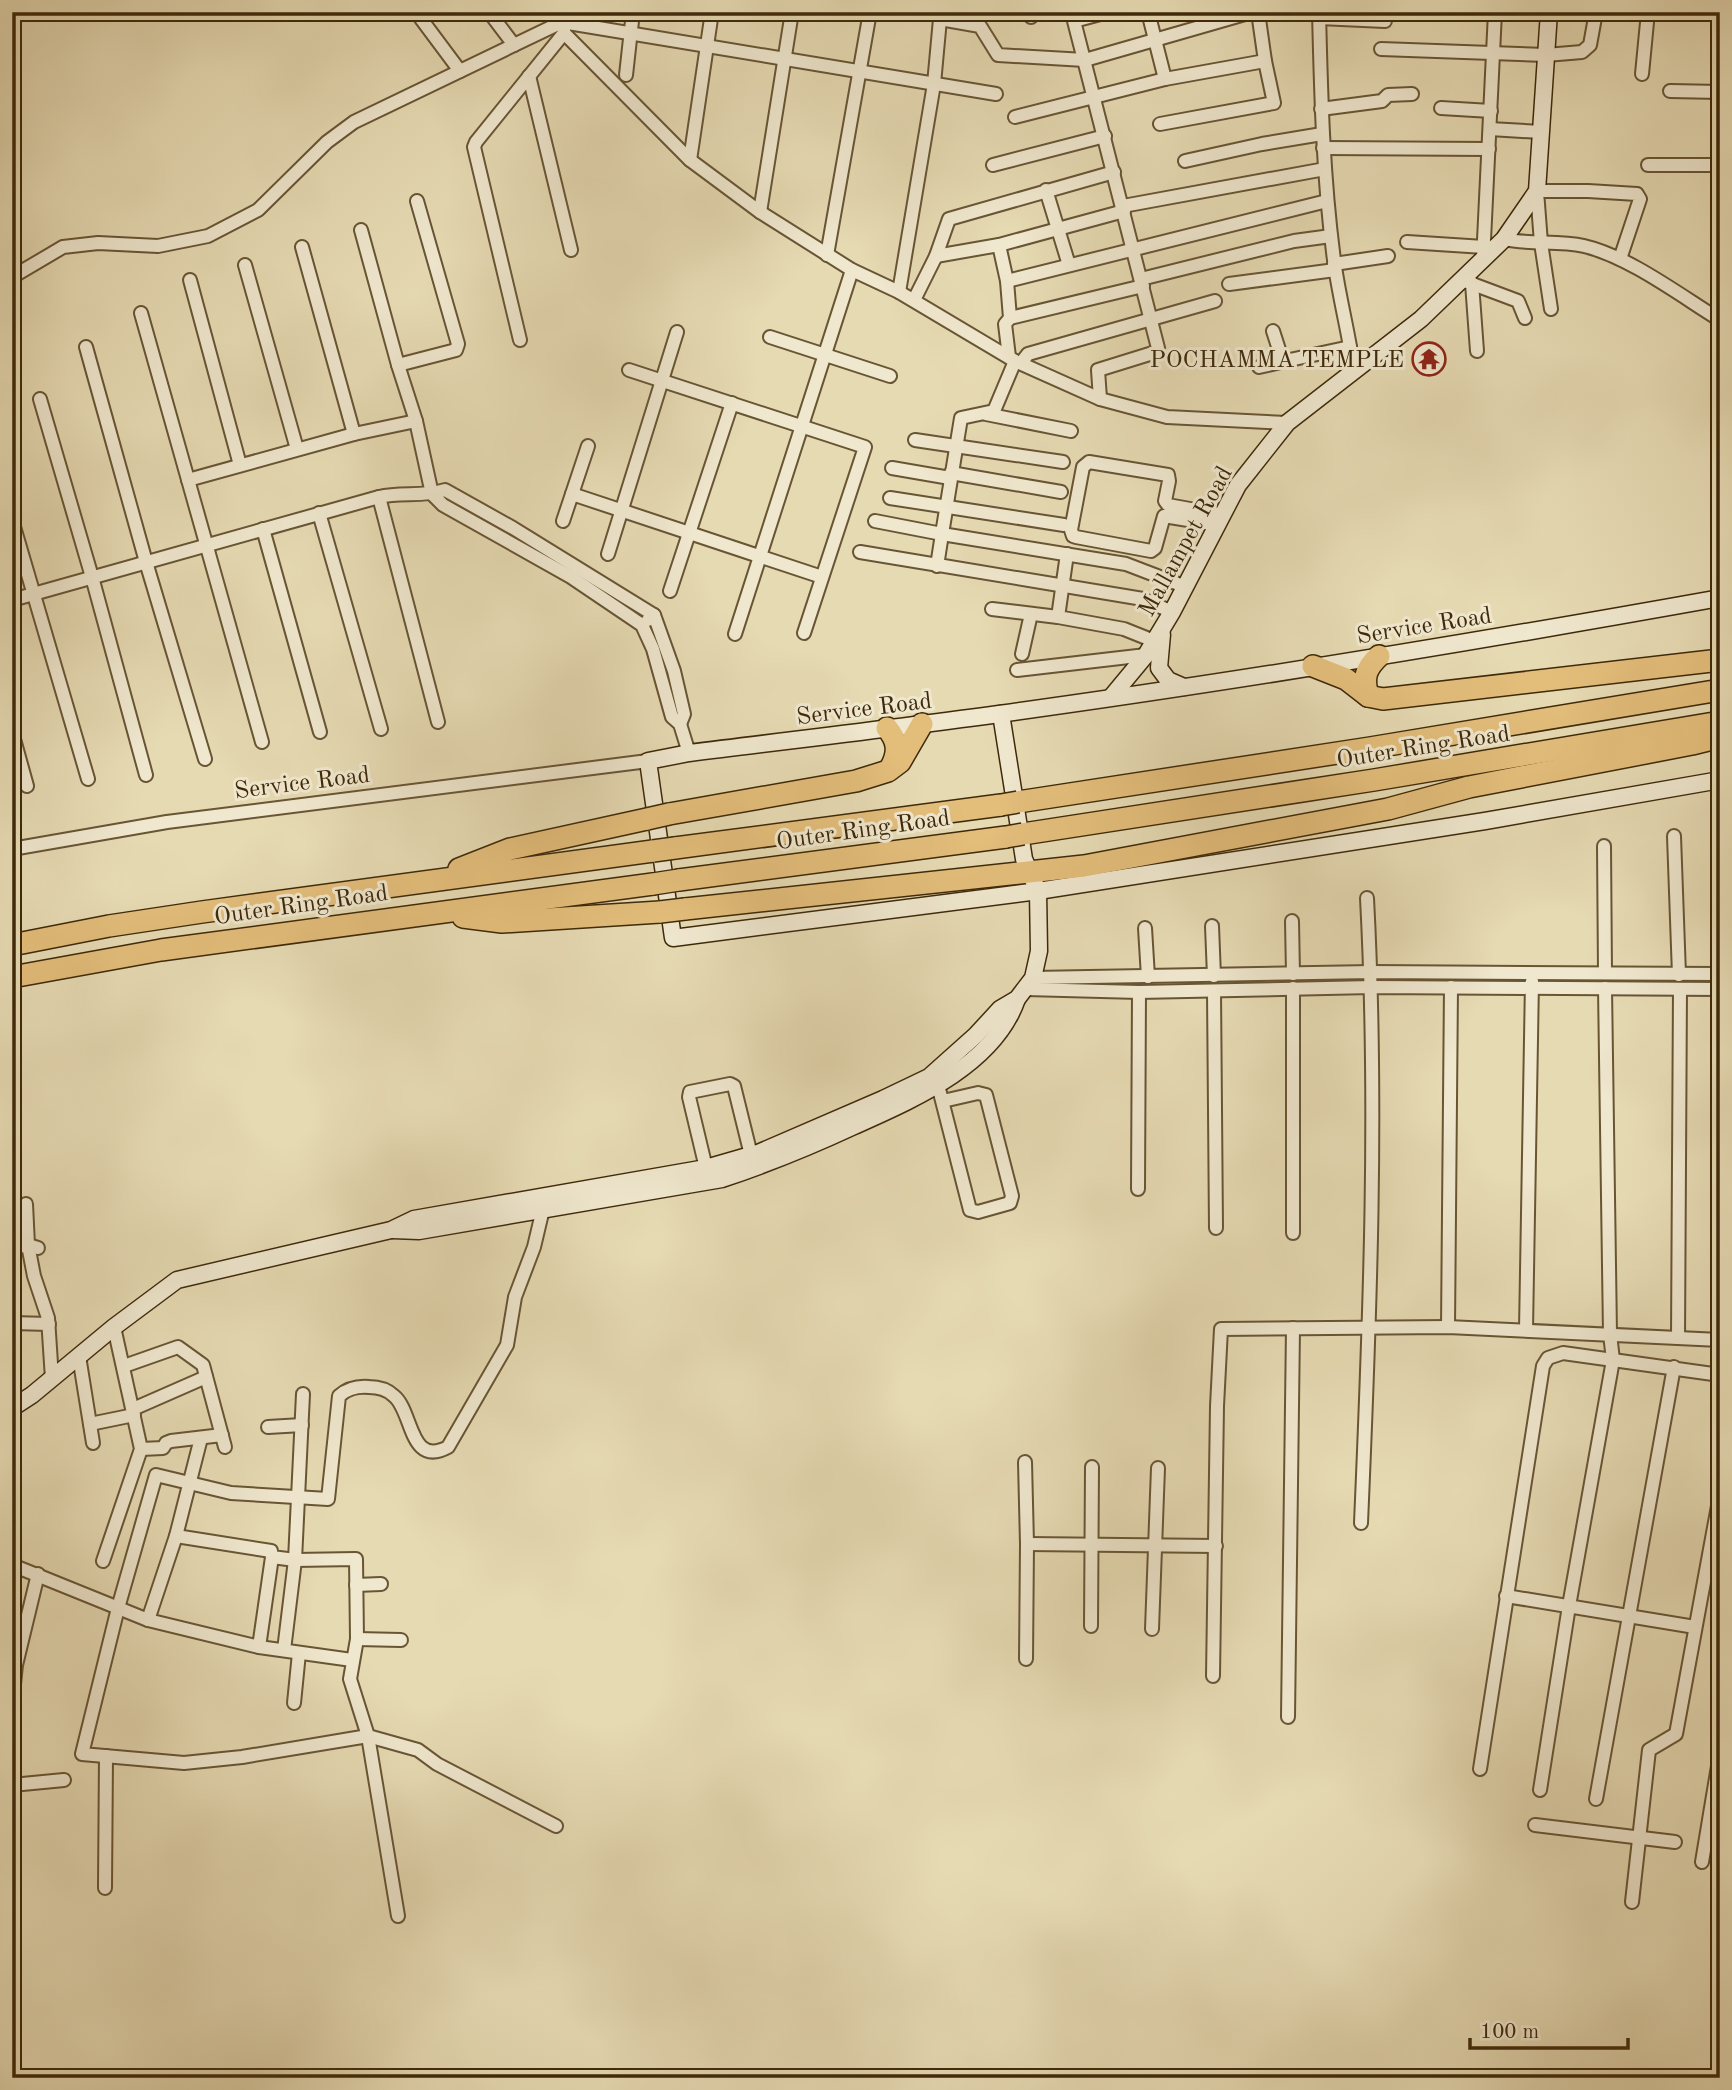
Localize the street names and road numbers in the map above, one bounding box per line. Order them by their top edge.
street label: Mallampet Road [1136,463,1238,621]
street label: Service Road [1355,604,1494,650]
street label: Service Road [795,690,934,730]
street label: Outer Ring Road [1335,722,1512,774]
street label: Service Road [233,764,372,804]
street label: Outer Ring Road [775,807,952,855]
street label: Outer Ring Road [213,882,390,930]

